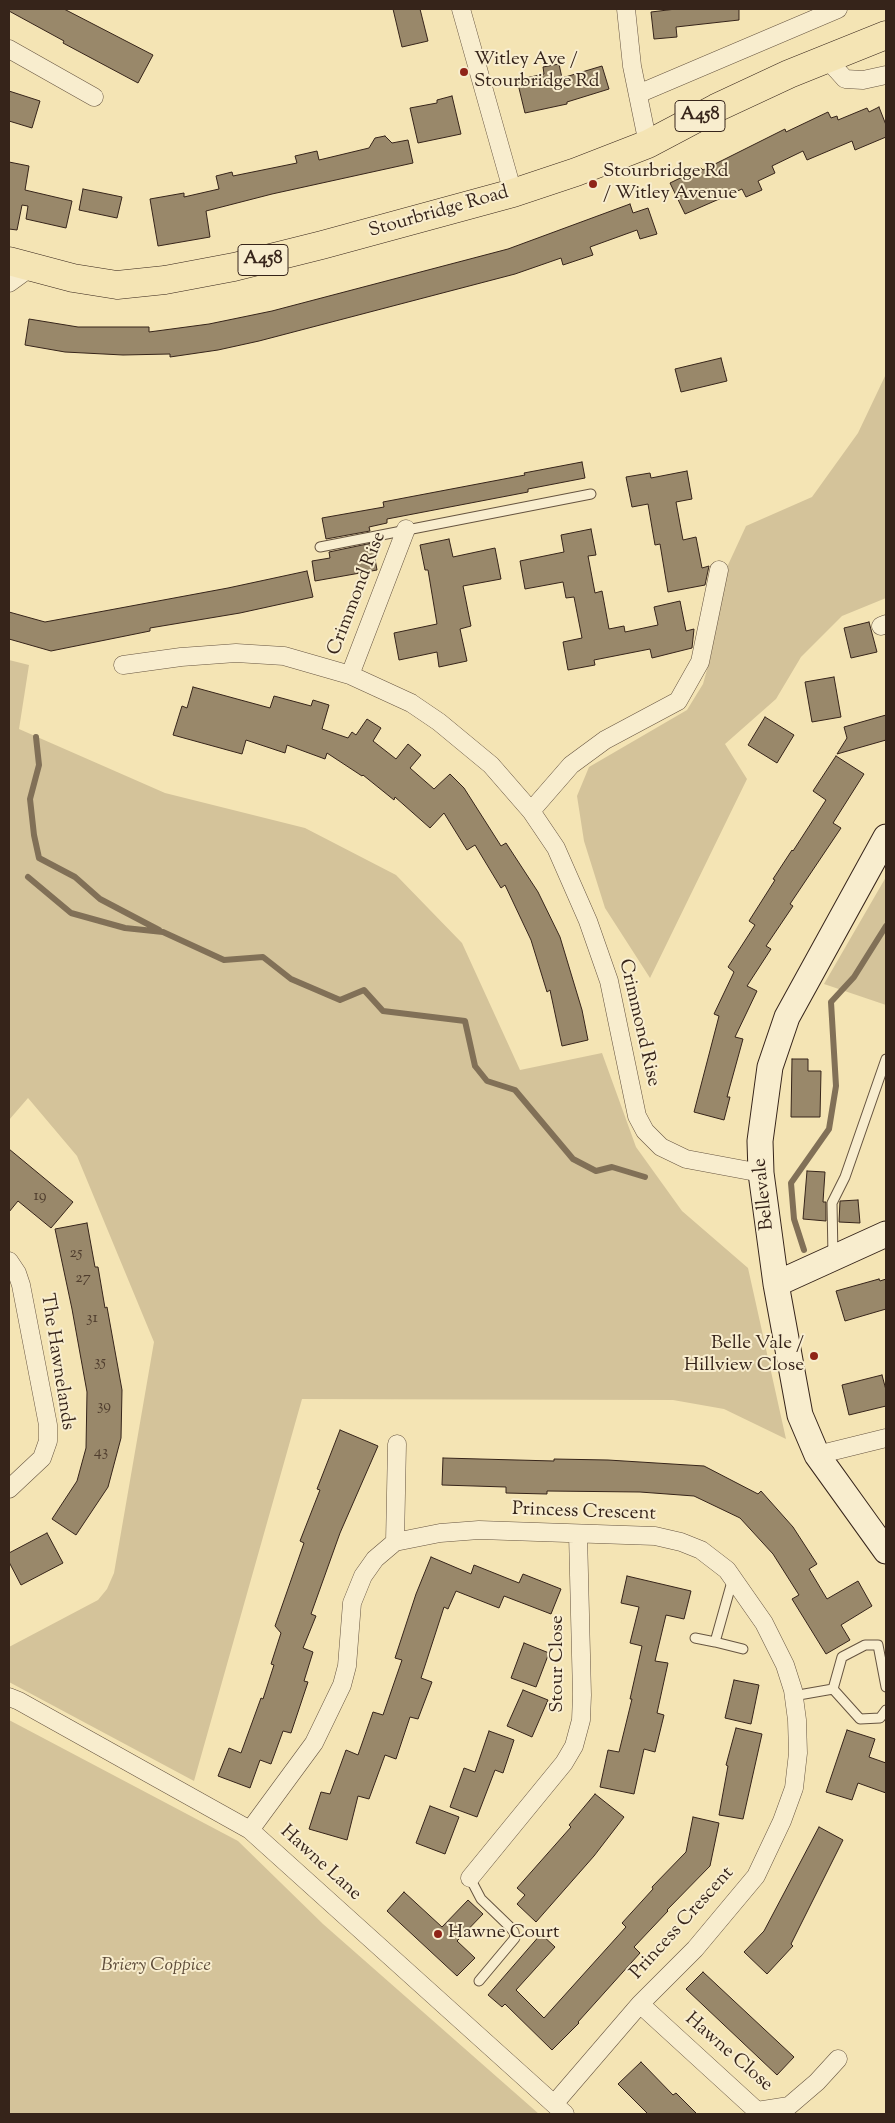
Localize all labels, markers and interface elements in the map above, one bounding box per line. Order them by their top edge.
place label: Witley Ave / Stourbridge Rd [474,50,599,94]
marker: Witley Ave / Stourbridge Rd [458,66,470,78]
road number: A458 [675,100,725,132]
place label: Stourbridge Rd / Witley Avenue [603,162,737,206]
marker: Stourbridge Rd / Witley Avenue [587,178,599,190]
street label: Stourbridge Road [367,182,511,244]
road number: A458 [238,244,288,276]
street label: Crimmond Rise [324,529,392,659]
street label: Crimmond Rise [612,957,664,1089]
street label: Bellevale [750,1157,780,1231]
house number: 19 [33,1187,47,1207]
house number: 25 [70,1244,82,1264]
house number: 27 [75,1269,91,1289]
street label: The Hawnelands [34,1292,78,1432]
house number: 31 [86,1309,98,1329]
place label: Belle Vale / Hillview Close [684,1334,804,1378]
marker: Belle Vale / Hillview Close [808,1350,820,1362]
house number: 35 [94,1353,106,1373]
house number: 39 [97,1397,111,1417]
house number: 43 [94,1443,108,1463]
street label: Princess Crescent [512,1499,656,1527]
street label: Stour Close [548,1615,570,1713]
street label: Hawne Lane [275,1821,365,1907]
street label: Princess Crescent [626,1863,740,1985]
place label: Hawne Court [448,1923,559,1945]
marker: Hawne Court [432,1928,444,1940]
park label: Briery Coppice [101,1956,211,1978]
street label: Hawne Close [679,2009,777,2097]

